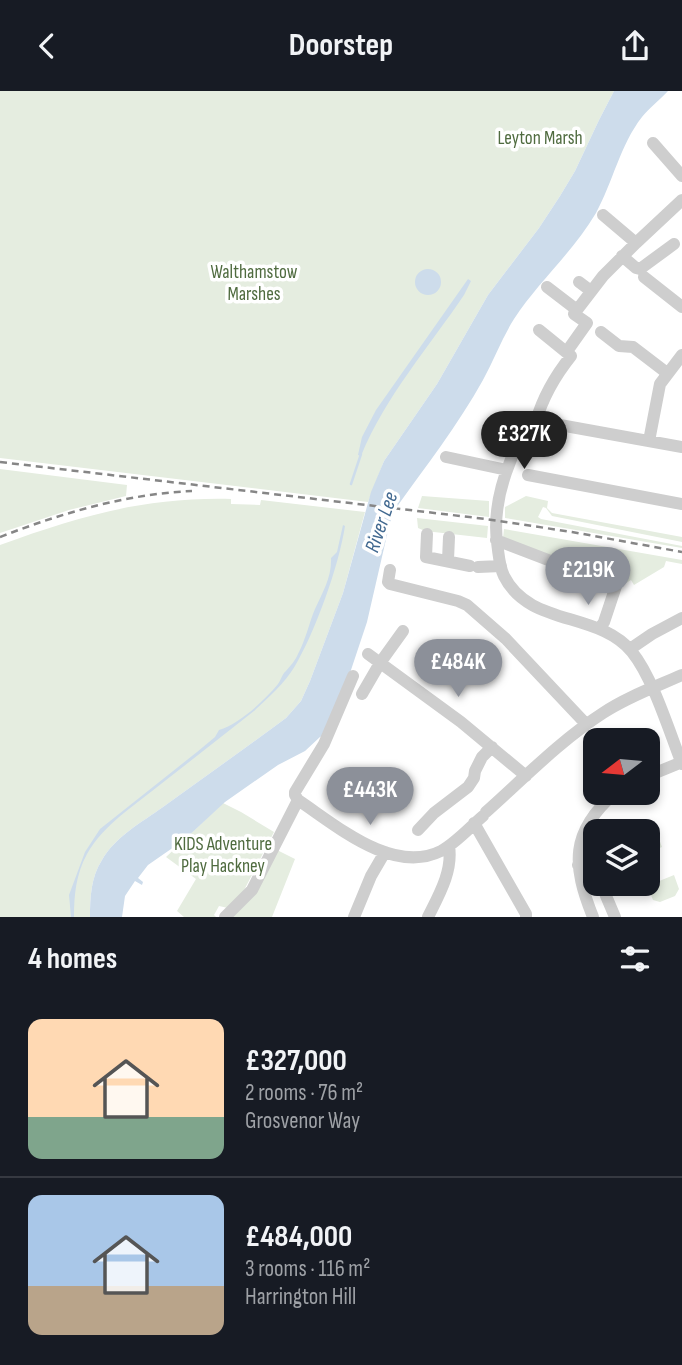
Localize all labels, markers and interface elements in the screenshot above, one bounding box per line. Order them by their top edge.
text: Doorstep [289,26,393,65]
icon: back [28,27,66,65]
icon: share [616,27,654,65]
park label: Leyton Marsh [497,127,583,150]
park label: Walthamstow Marshes [210,261,298,306]
pin: £327K [475,411,573,471]
text: £327K [497,420,551,448]
water label: River Lee [360,489,403,556]
pin: £219K [539,547,637,607]
text: £219K [561,556,615,584]
pin: £484K [409,639,507,699]
text: £484K [430,648,486,676]
north arrow [583,728,660,805]
map controls [583,728,660,896]
pin: £443K [321,767,419,827]
text: £443K [343,776,397,804]
button: layers [583,819,660,896]
park label: KIDS Adventure Play Hackney [174,833,272,878]
icon: filters [616,940,654,978]
text: 4 homes [28,941,117,977]
text: £327,000 [245,1043,347,1079]
icon: home [84,1047,168,1131]
text: 2 rooms · 76 m² [245,1079,363,1107]
text: Grosvenor Way [245,1107,360,1135]
text: £484,000 [245,1219,352,1255]
icon: home [84,1223,168,1307]
text: 3 rooms · 116 m² [245,1255,370,1283]
text: Harrington Hill [245,1283,356,1311]

